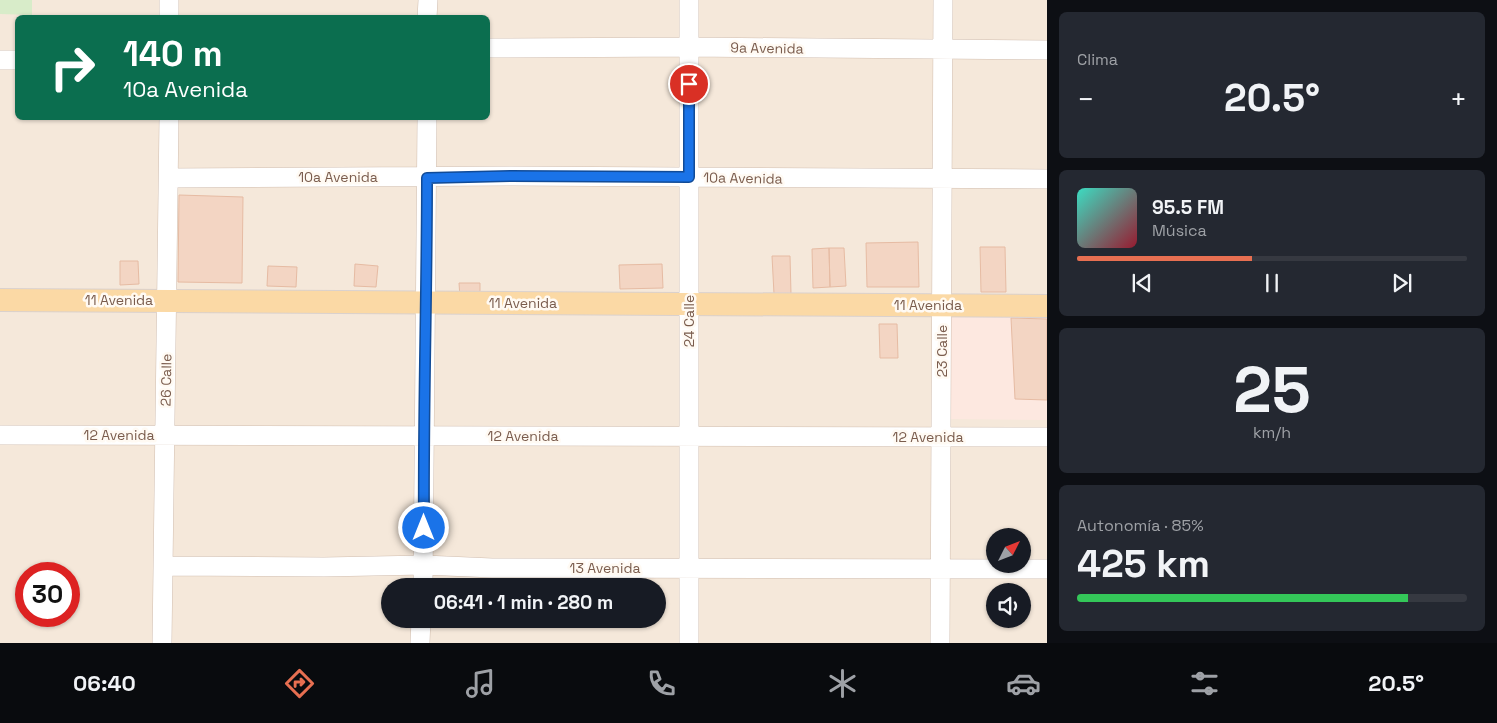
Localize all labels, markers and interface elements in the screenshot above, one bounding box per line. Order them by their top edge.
text: 140 m [123,32,223,76]
icon: right [40,35,105,100]
street label: 9a Avenida [730,38,804,58]
text: Clima [1077,49,1118,70]
pin [668,63,710,105]
icon: arrive [675,70,703,98]
text: 20.5° [1224,74,1320,122]
text: 10a Avenida [123,75,248,103]
text: − [1077,81,1094,117]
text: + [1450,81,1467,117]
street label: 10a Avenida [298,168,378,186]
street label: 10a Avenida [703,168,783,188]
text: 95.5 FM [1152,195,1224,220]
text: Música [1152,220,1207,241]
icon: previous [1128,269,1156,297]
icon: pause [1258,269,1286,297]
icon: next [1388,269,1416,297]
street label: 11 Avenida [85,291,153,309]
street label: 11 Avenida [489,294,557,312]
street label: 24 Calle [680,295,698,347]
street label: 11 Avenida [894,296,962,314]
street label: 23 Calle [933,325,951,377]
text: 25 [1233,348,1311,431]
street label: 26 Calle [157,353,175,407]
text: km/h [1253,422,1291,443]
street label: 12 Avenida [84,426,154,444]
street label: 12 Avenida [488,427,558,445]
street label: 12 Avenida [893,428,963,446]
position arrow [397,501,449,553]
text: Autonomía · 85% [1077,515,1204,536]
north arrow [986,528,1031,572]
map controls [986,528,1031,628]
text: 425 km [1077,540,1210,588]
street label: 13 Avenida [570,559,640,577]
speed limit sign: 30 [15,562,80,627]
button: sound [986,583,1031,628]
text: 06:41 · 1 min · 280 m [434,590,613,615]
icon: directions [282,666,317,701]
icon: music [463,666,498,701]
icon: phone [644,666,679,701]
icon: climate [825,666,860,701]
icon: car [1006,666,1041,701]
icon: filters [1187,666,1222,701]
text: 06:40 [73,669,136,697]
text: 20.5° [1368,669,1424,697]

